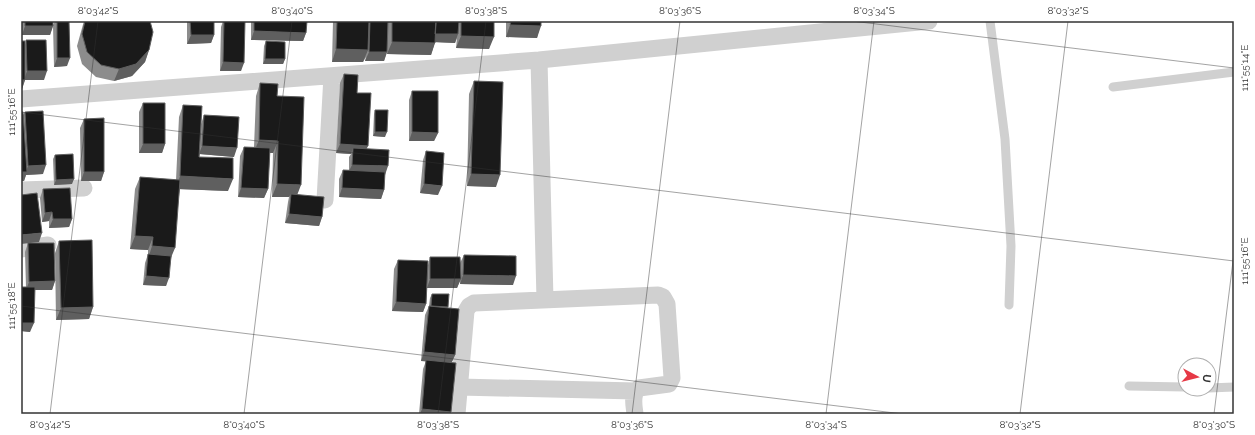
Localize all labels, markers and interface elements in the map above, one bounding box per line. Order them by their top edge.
text: 8°03'42"S [78,5,118,16]
text: 8°03'40"S [271,5,313,16]
text: 8°03'38"S [465,5,507,16]
text: 8°03'36"S [659,5,701,16]
text: 8°03'34"S [853,5,895,16]
text: 8°03'32"S [1047,5,1089,16]
text: 111°55'14"E [1239,45,1250,91]
text: 111°55'16"E [6,88,17,136]
text: 111°55'16"E [1239,237,1250,285]
text: 111°55'18"E [6,282,17,330]
north arrow [1177,357,1217,397]
text: U [1199,373,1213,383]
text: 8°03'42"S [30,419,70,430]
text: 8°03'40"S [223,419,265,430]
text: 8°03'38"S [417,419,459,430]
text: 8°03'36"S [611,419,653,430]
text: 8°03'34"S [805,419,847,430]
text: 8°03'32"S [999,419,1041,430]
text: 8°03'30"S [1193,419,1235,430]

